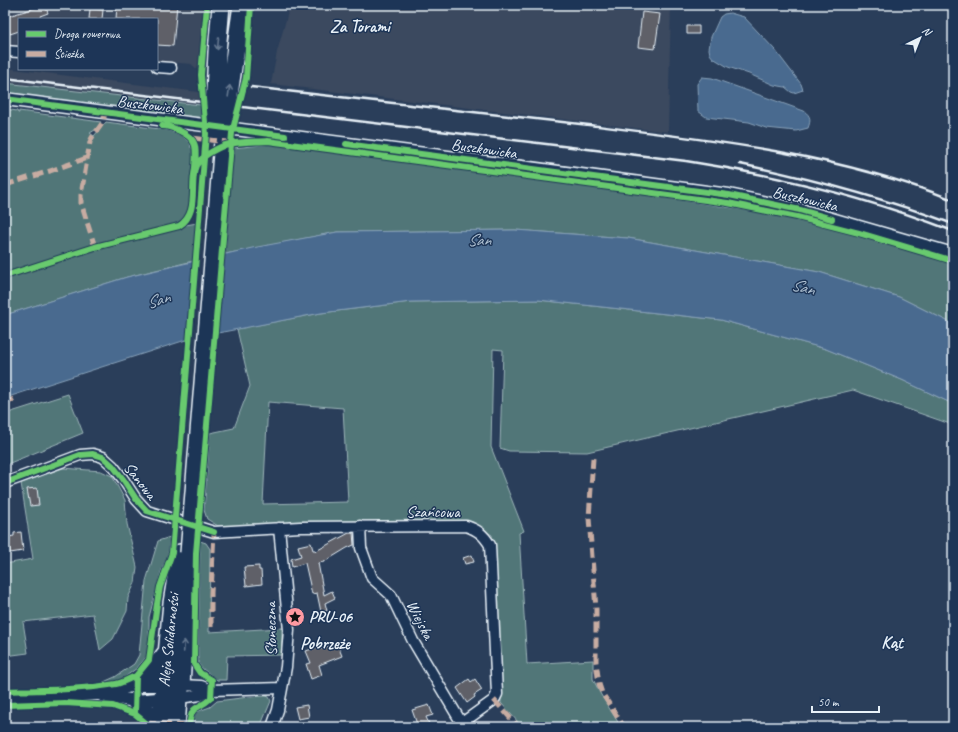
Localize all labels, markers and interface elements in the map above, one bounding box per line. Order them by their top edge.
district label: Za Torami [330,16,393,37]
legend [18,18,158,70]
north arrow [900,18,940,58]
text: N [920,23,936,40]
text: Droga rowerowa [54,26,121,42]
one-way arrow [214,37,221,50]
text: Ścieżka [54,46,84,62]
one-way arrow [226,85,233,98]
street label: Buszkowicka [116,91,185,119]
street label: Buszkowicka [450,135,519,164]
street label: Buszkowicka [771,182,840,216]
water label: San [467,229,492,251]
water label: San [789,274,818,300]
water label: San [144,286,173,313]
street label: Sanowa [119,458,162,505]
street label: Szańcowa [406,502,461,522]
street label: Aleja Solidarności [154,590,184,688]
street label: Wiejska [402,597,439,644]
street label: Słoneczna [261,600,281,656]
place icon: PRU-06 [284,606,306,628]
place label: PRU-06 [309,607,354,627]
district label: Kąt [881,632,905,653]
district label: Pobrzeże [300,633,352,654]
one-way arrow [180,640,187,653]
scale bar [812,688,879,714]
text: 50 m [818,694,840,710]

